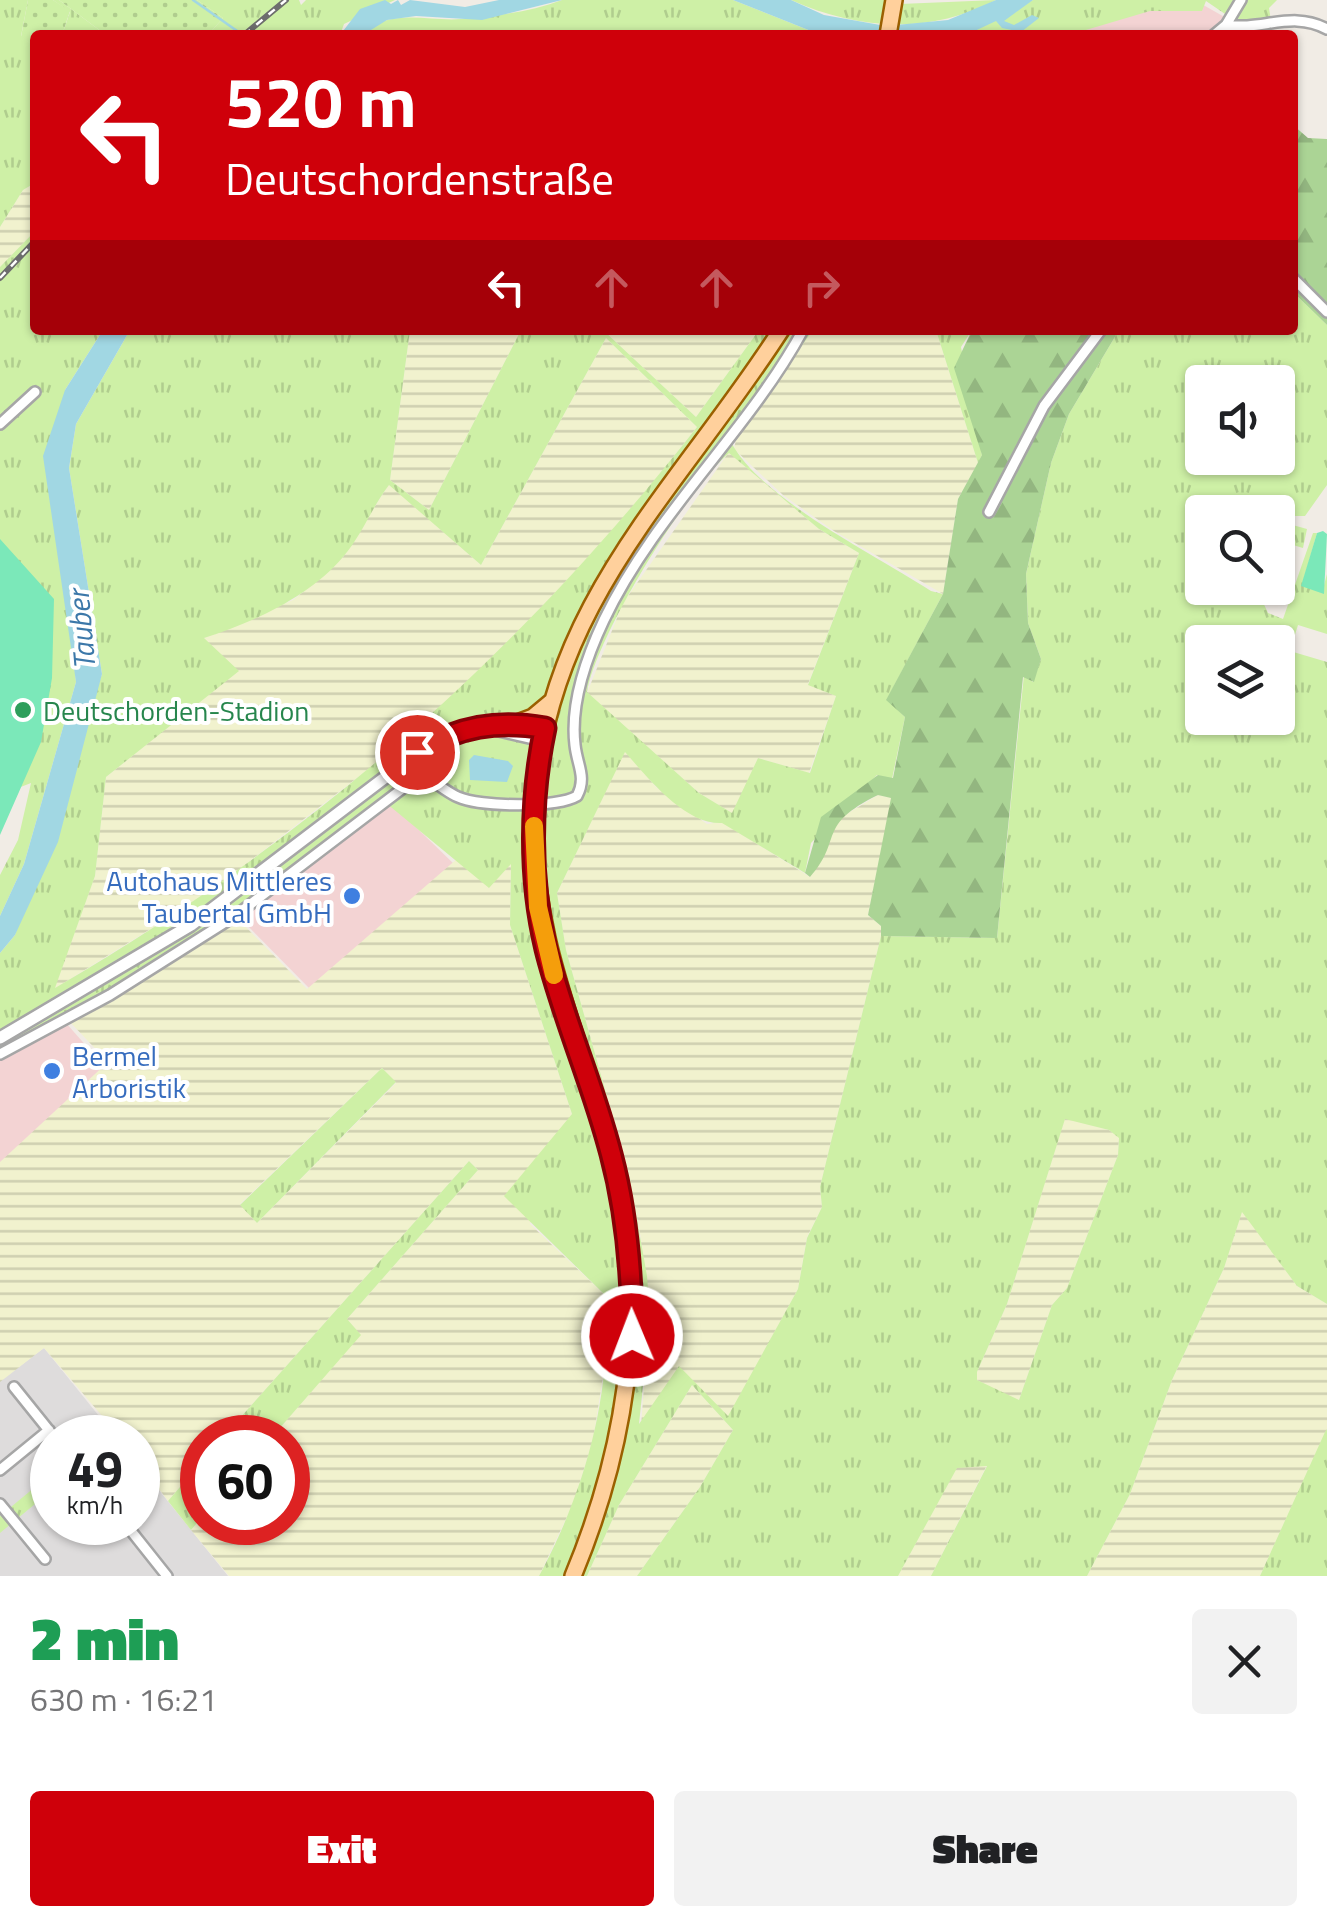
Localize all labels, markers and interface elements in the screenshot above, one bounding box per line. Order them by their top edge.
text: 520 m [225,48,417,154]
icon: left [60,70,190,200]
text: Deutschordenstraße [225,144,614,212]
icon: left [479,260,534,315]
icon: ahead [584,260,639,315]
icon: ahead [689,260,744,315]
icon: right [794,260,849,315]
map controls [1185,365,1295,735]
button: sound [1185,365,1295,475]
button: search [1185,495,1295,605]
water label: Tauber [54,585,107,672]
button: layers [1185,625,1295,735]
place label: Deutschorden-Stadion [43,689,309,732]
marker: Deutschorden-Stadion [12,699,34,721]
pin [375,710,460,795]
icon: arrive [390,725,445,780]
place label: Autohaus Mittleres Taubertal GmbH [106,859,332,934]
marker: Autohaus Mittleres Taubertal GmbH [341,885,363,907]
place label: Bermel Arboristik [72,1034,186,1109]
marker: Bermel Arboristik [41,1060,63,1082]
position arrow [580,1284,684,1388]
speed limit sign: 60 [180,1415,310,1545]
text: 49 [67,1430,123,1506]
text: km/h [67,1486,123,1524]
text: 2 min [30,1592,179,1683]
button: close [1192,1609,1297,1714]
text: 630 m · 16:21 [30,1675,217,1723]
button: Exit [30,1791,654,1906]
button: Share [674,1791,1297,1906]

